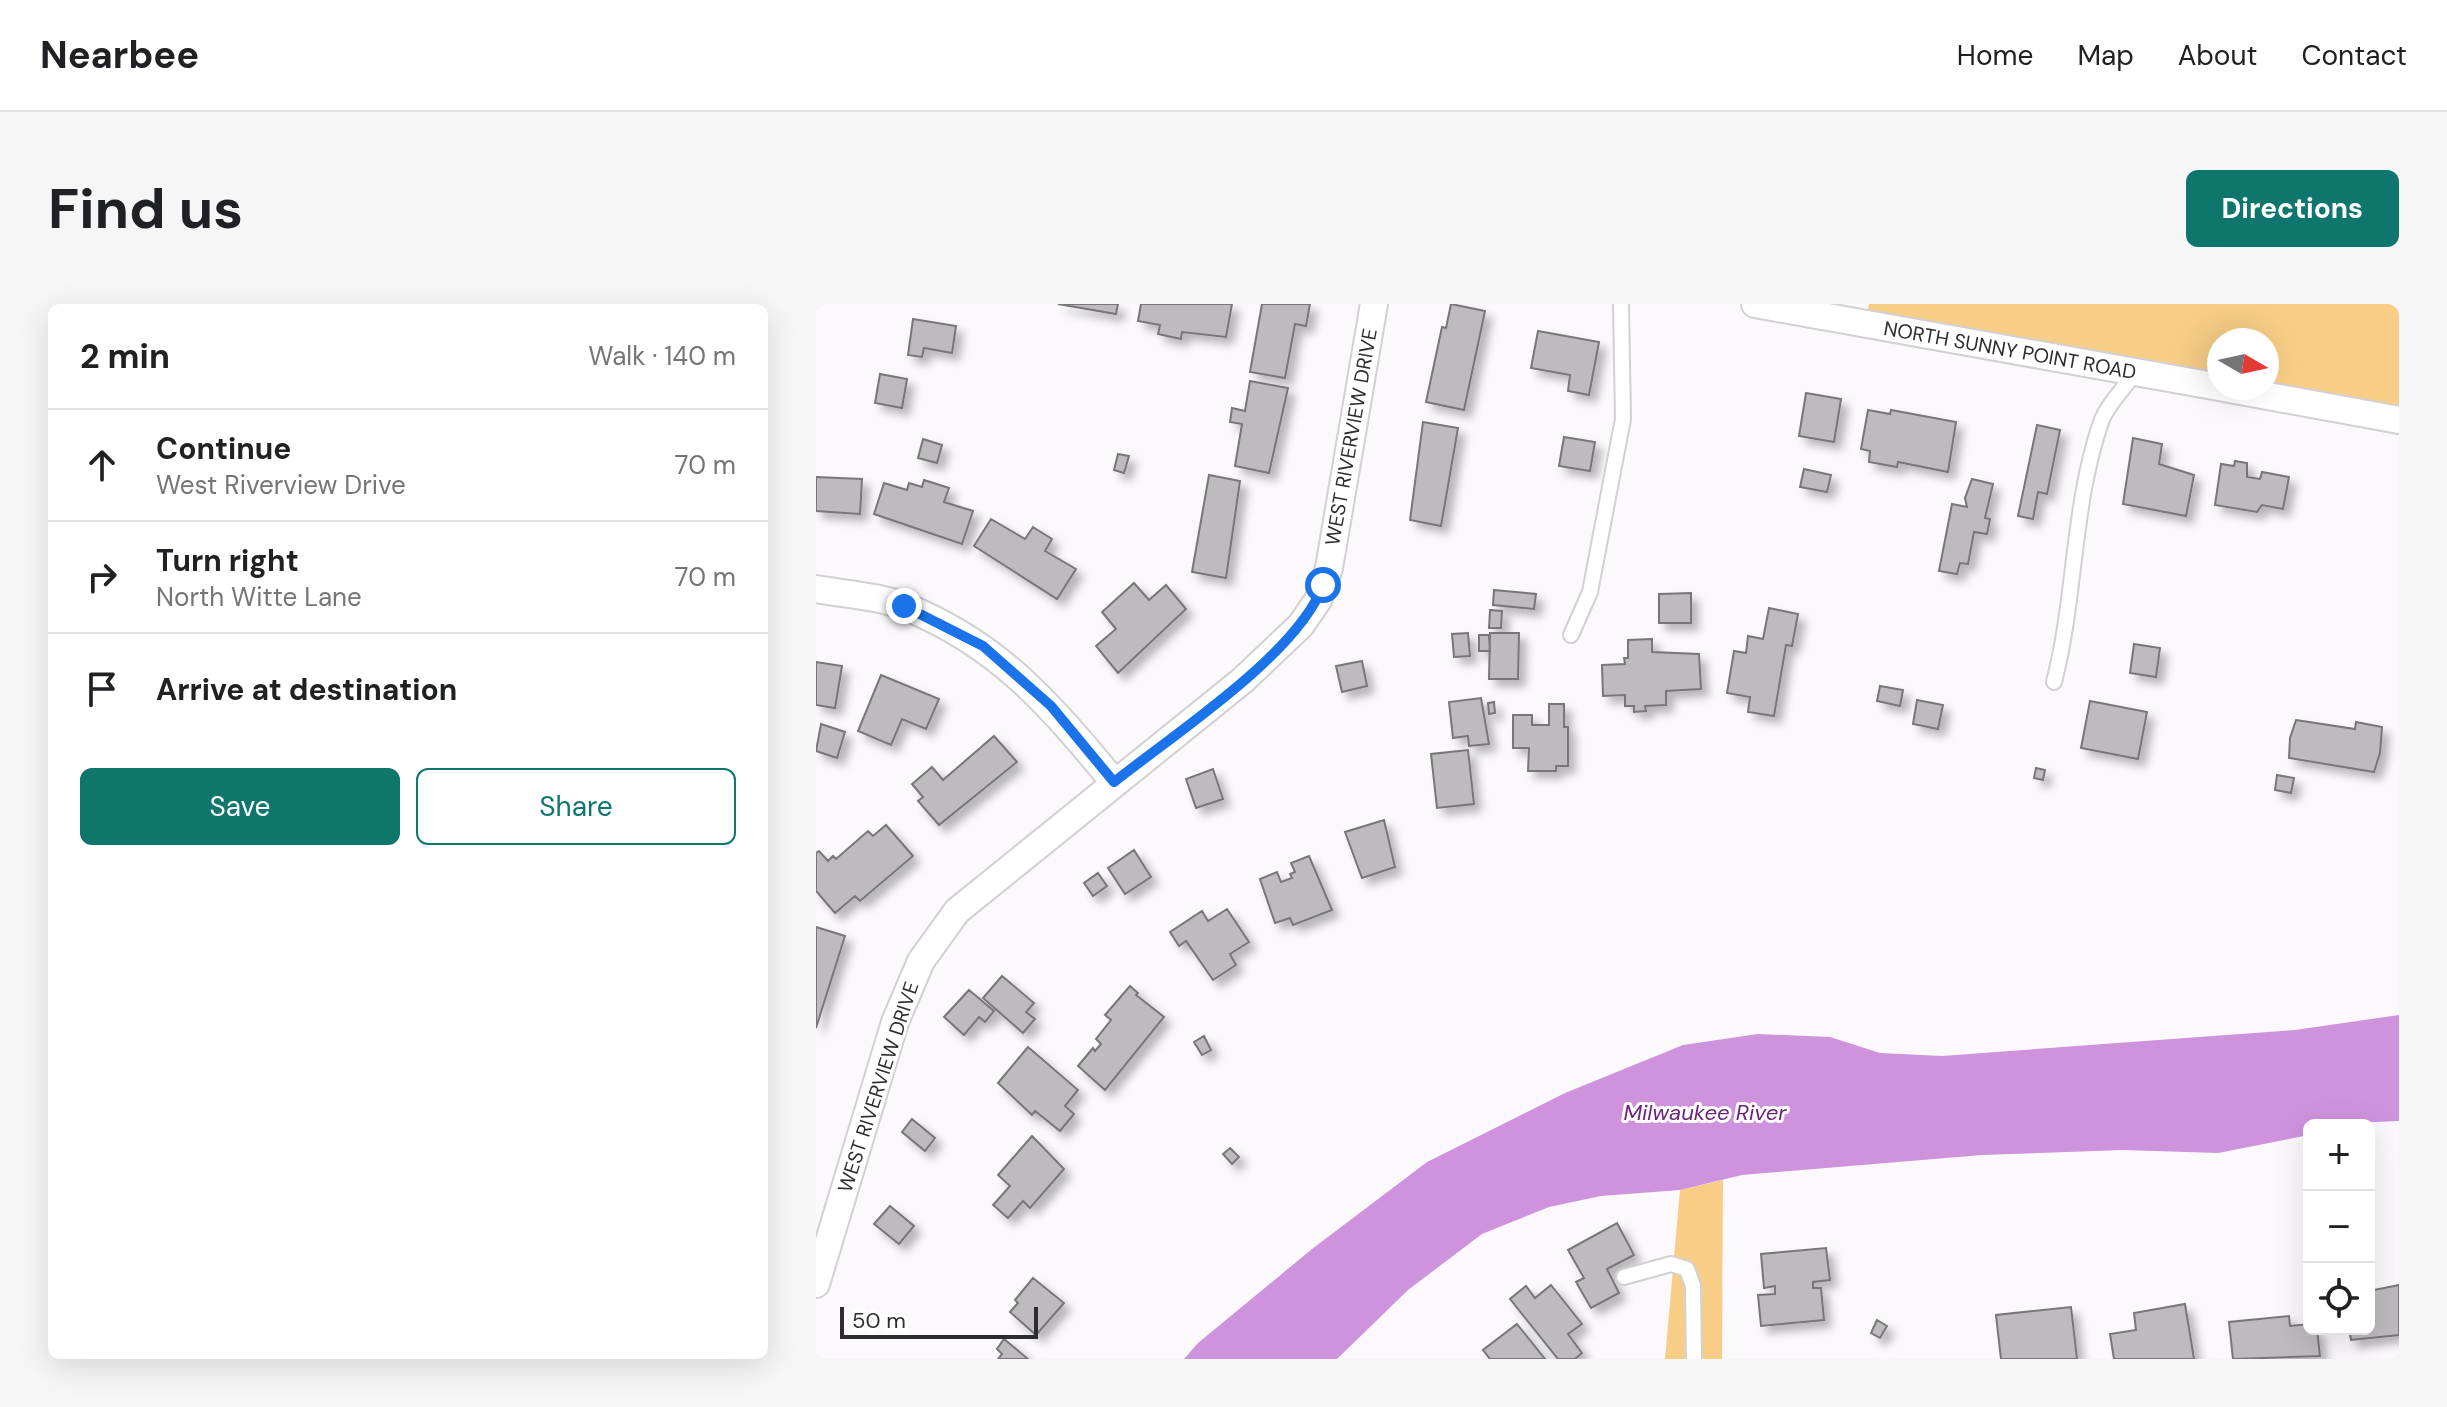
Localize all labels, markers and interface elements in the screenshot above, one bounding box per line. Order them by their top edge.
text: Nearbee [40,30,199,80]
text: Home [1957,37,2033,74]
text: Map [2077,37,2134,74]
text: About [2178,37,2257,74]
text: Contact [2301,37,2407,74]
button: Directions [2186,170,2399,247]
text: Find us [48,172,243,245]
street label: NORTH SUNNY POINT ROAD [1882,315,2138,385]
street label: WEST RIVERVIEW DRIVE [1319,326,1383,548]
north arrow [2207,328,2279,400]
text: 2 min [80,334,170,379]
text: Walk · 140 m [588,339,736,373]
text: Continue [156,429,291,468]
icon: ahead [80,443,124,487]
text: 70 m [675,448,736,482]
text: West Riverview Drive [156,468,406,502]
text: Turn right [156,541,299,580]
icon: right [80,555,124,599]
text: 70 m [675,560,736,594]
route start [1305,567,1341,603]
text: North Witte Lane [156,580,362,614]
route end [886,588,922,624]
icon: arrive [80,667,124,711]
text: Arrive at destination [156,670,457,709]
button: Save [80,768,400,845]
button: Share [416,768,736,845]
street label: WEST RIVERVIEW DRIVE [832,978,924,1196]
water label: Milwaukee River [1624,1098,1787,1127]
map controls [2303,1119,2375,1335]
button: + [2303,1119,2375,1191]
button: − [2303,1191,2375,1263]
button: locate [2303,1263,2375,1335]
scale bar [840,1303,1038,1339]
text: 50 m [852,1306,906,1335]

